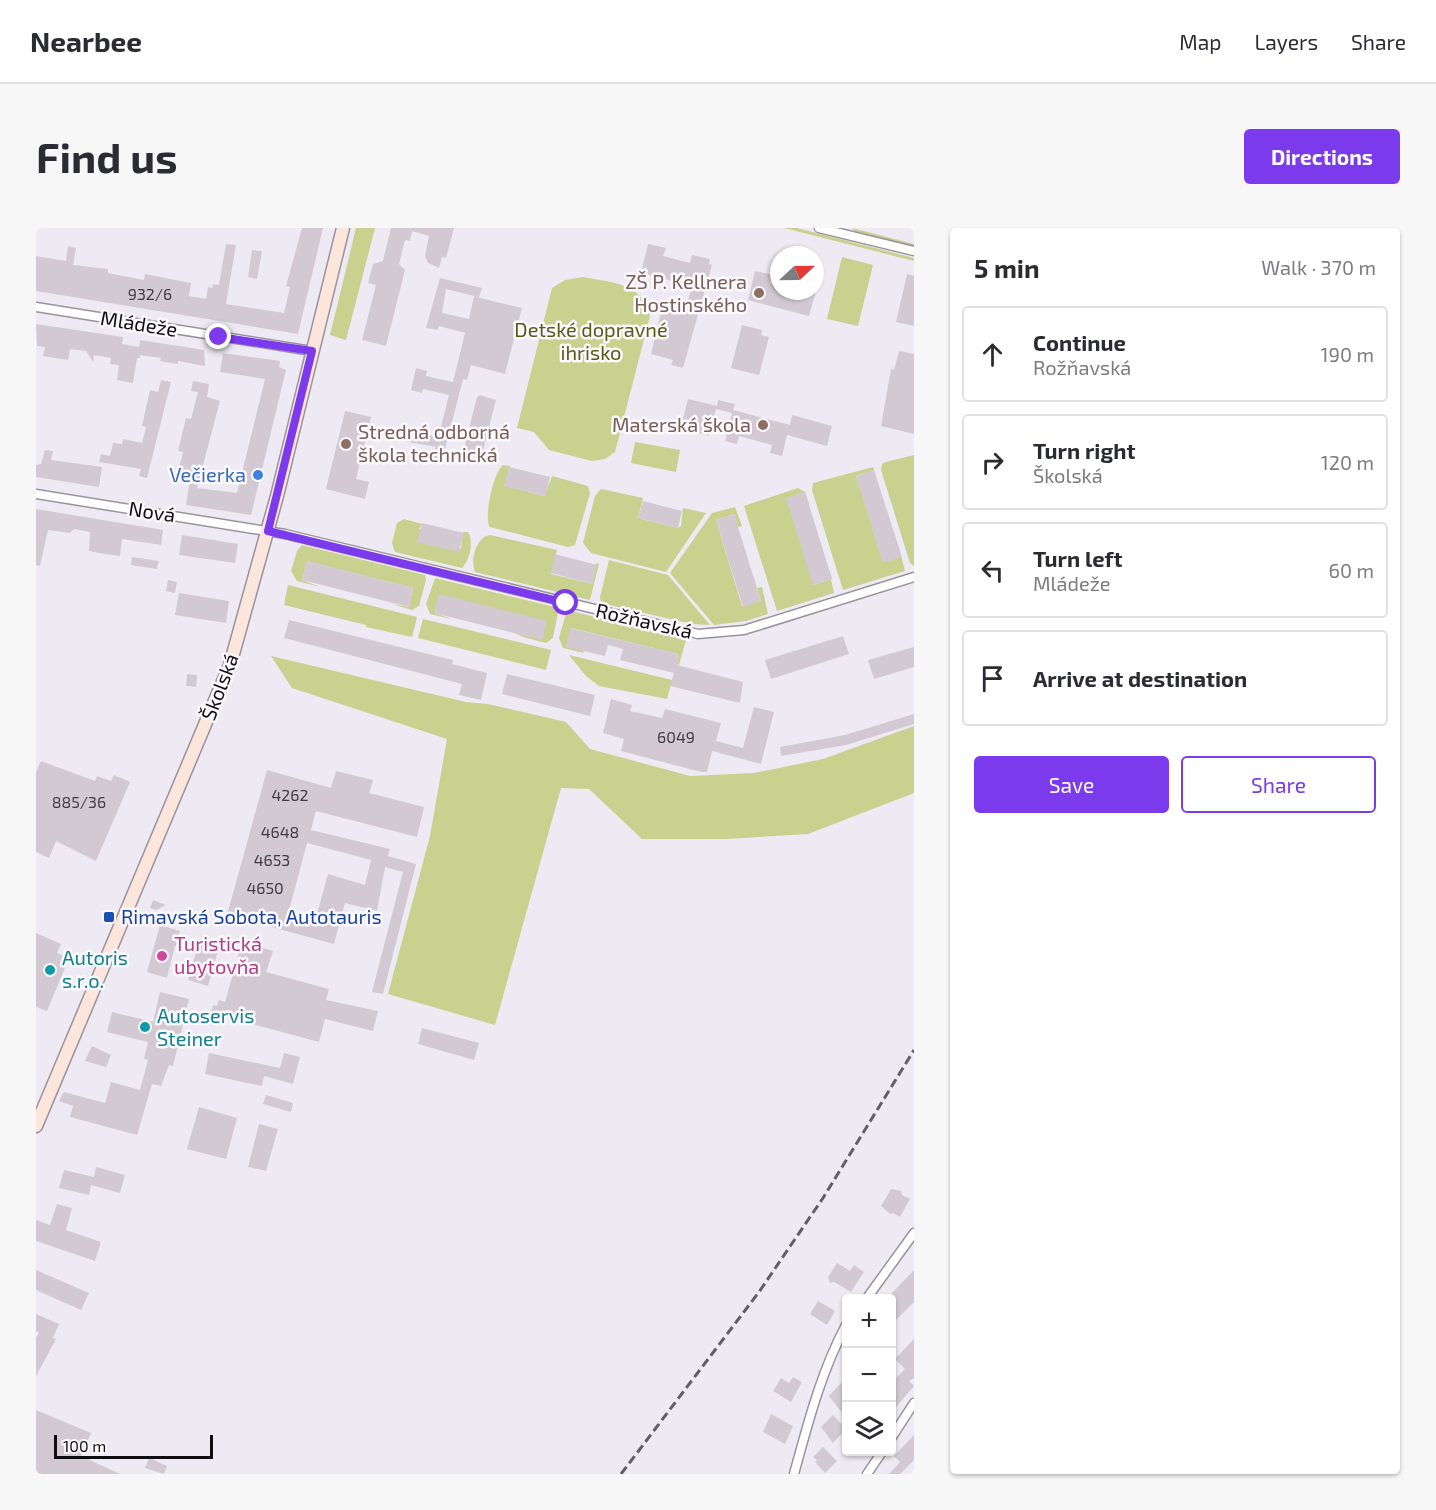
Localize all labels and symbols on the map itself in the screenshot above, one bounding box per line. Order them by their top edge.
north arrow [770,246,824,300]
place label: ZŠ P. Kellnera Hostinského [625,269,747,316]
house number: 932/6 [128,284,172,303]
marker: ZŠ P. Kellnera Hostinského [752,286,766,300]
street label: Mládeže [99,305,179,341]
park label: Detské dopravné ihrisko [514,317,668,364]
route end [205,323,231,349]
place label: Materská škola [612,412,751,436]
marker: Materská škola [756,418,770,432]
place label: Stredná odborná škola technická [358,419,510,466]
marker: Stredná odborná škola technická [339,437,353,451]
place label: Večierka [169,462,246,486]
marker: Večierka [251,468,265,482]
street label: Nová [127,495,177,527]
route start [552,589,578,615]
street label: Rožňavská [594,597,695,643]
street label: Školská [195,650,243,723]
house number: 6049 [657,727,695,746]
house number: 4262 [272,785,308,804]
house number: 885/36 [52,792,106,811]
house number: 4648 [261,822,299,841]
house number: 4653 [254,850,290,869]
house number: 4650 [246,878,284,897]
place label: Rimavská Sobota, Autotauris [121,904,382,928]
marker: Rimavská Sobota, Autotauris [102,910,116,924]
place label: Turistická ubytovňa [174,931,262,978]
place label: Autoris s.r.o. [62,945,128,992]
marker: Turistická ubytovňa [155,949,169,963]
marker: Autoris s.r.o. [43,963,57,977]
place label: Autoservis Steiner [157,1003,254,1050]
marker: Autoservis Steiner [138,1020,152,1034]
scale bar [54,1432,213,1460]

